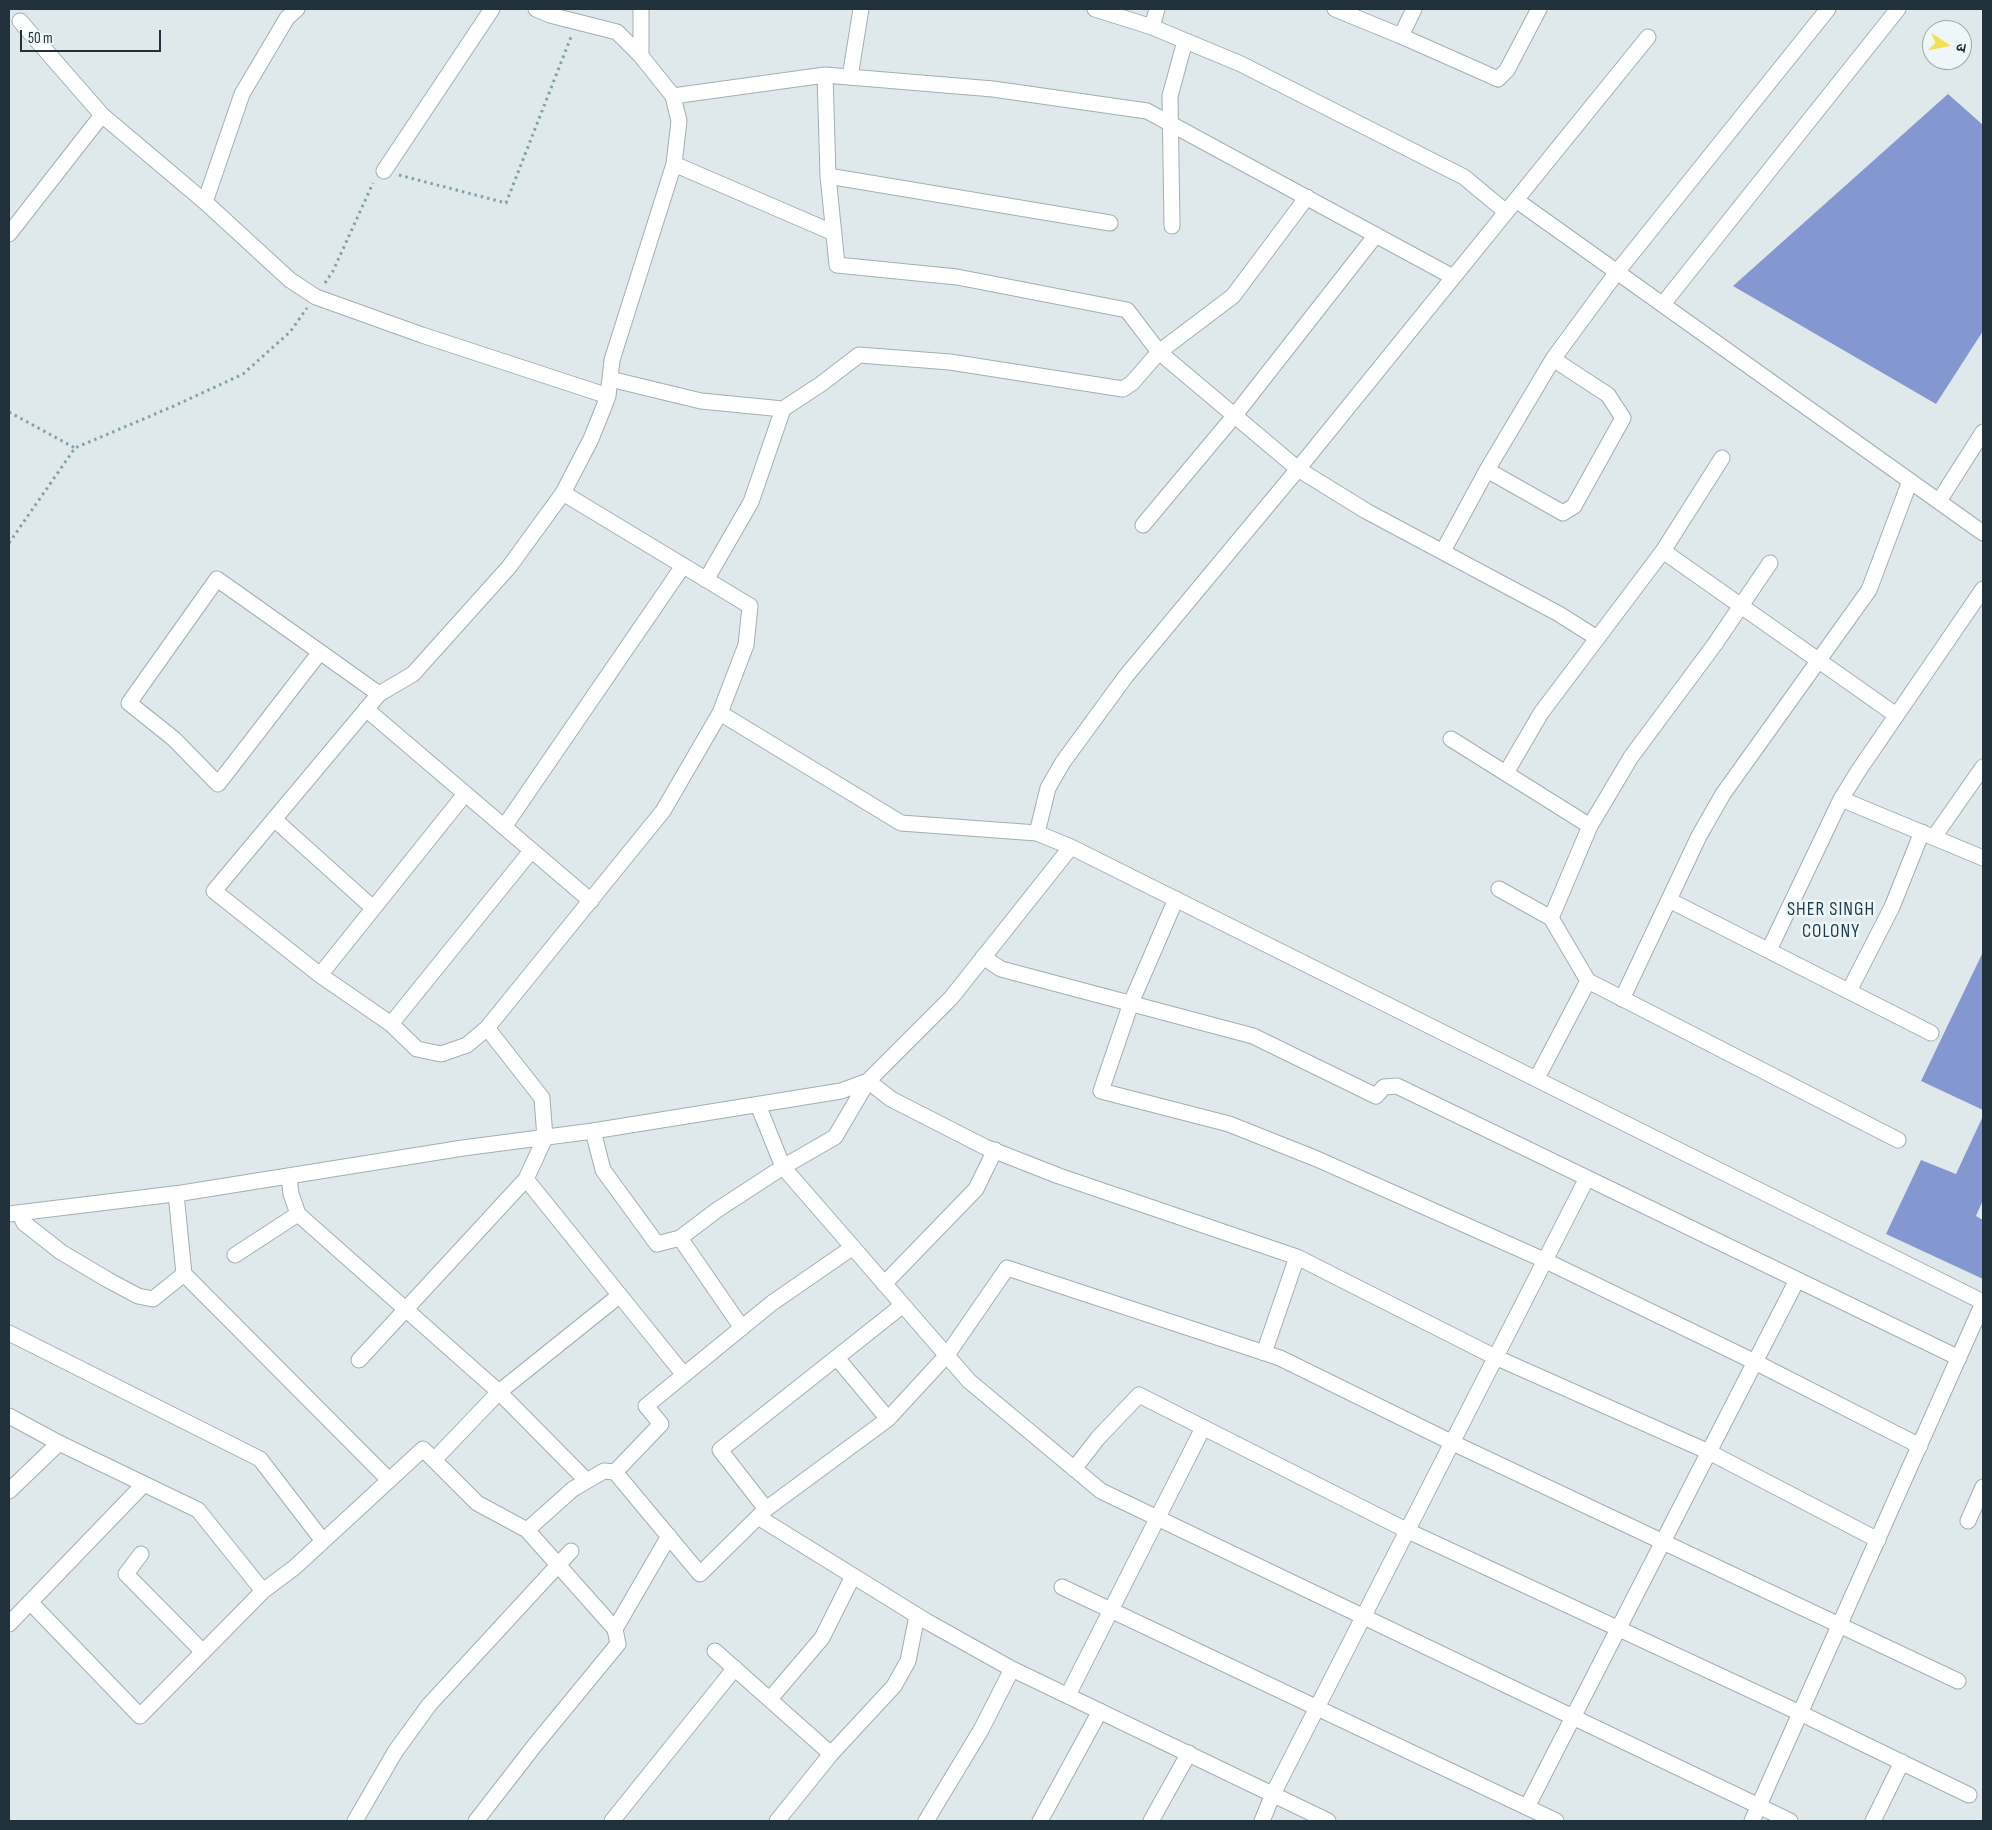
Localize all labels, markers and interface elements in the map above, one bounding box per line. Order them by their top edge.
scale bar [22,20,164,52]
north arrow [1922,20,1972,70]
text: 50 m [28,29,53,48]
text: उ [1952,42,1970,53]
district label: SHER SINGH COLONY [1786,899,1876,943]

